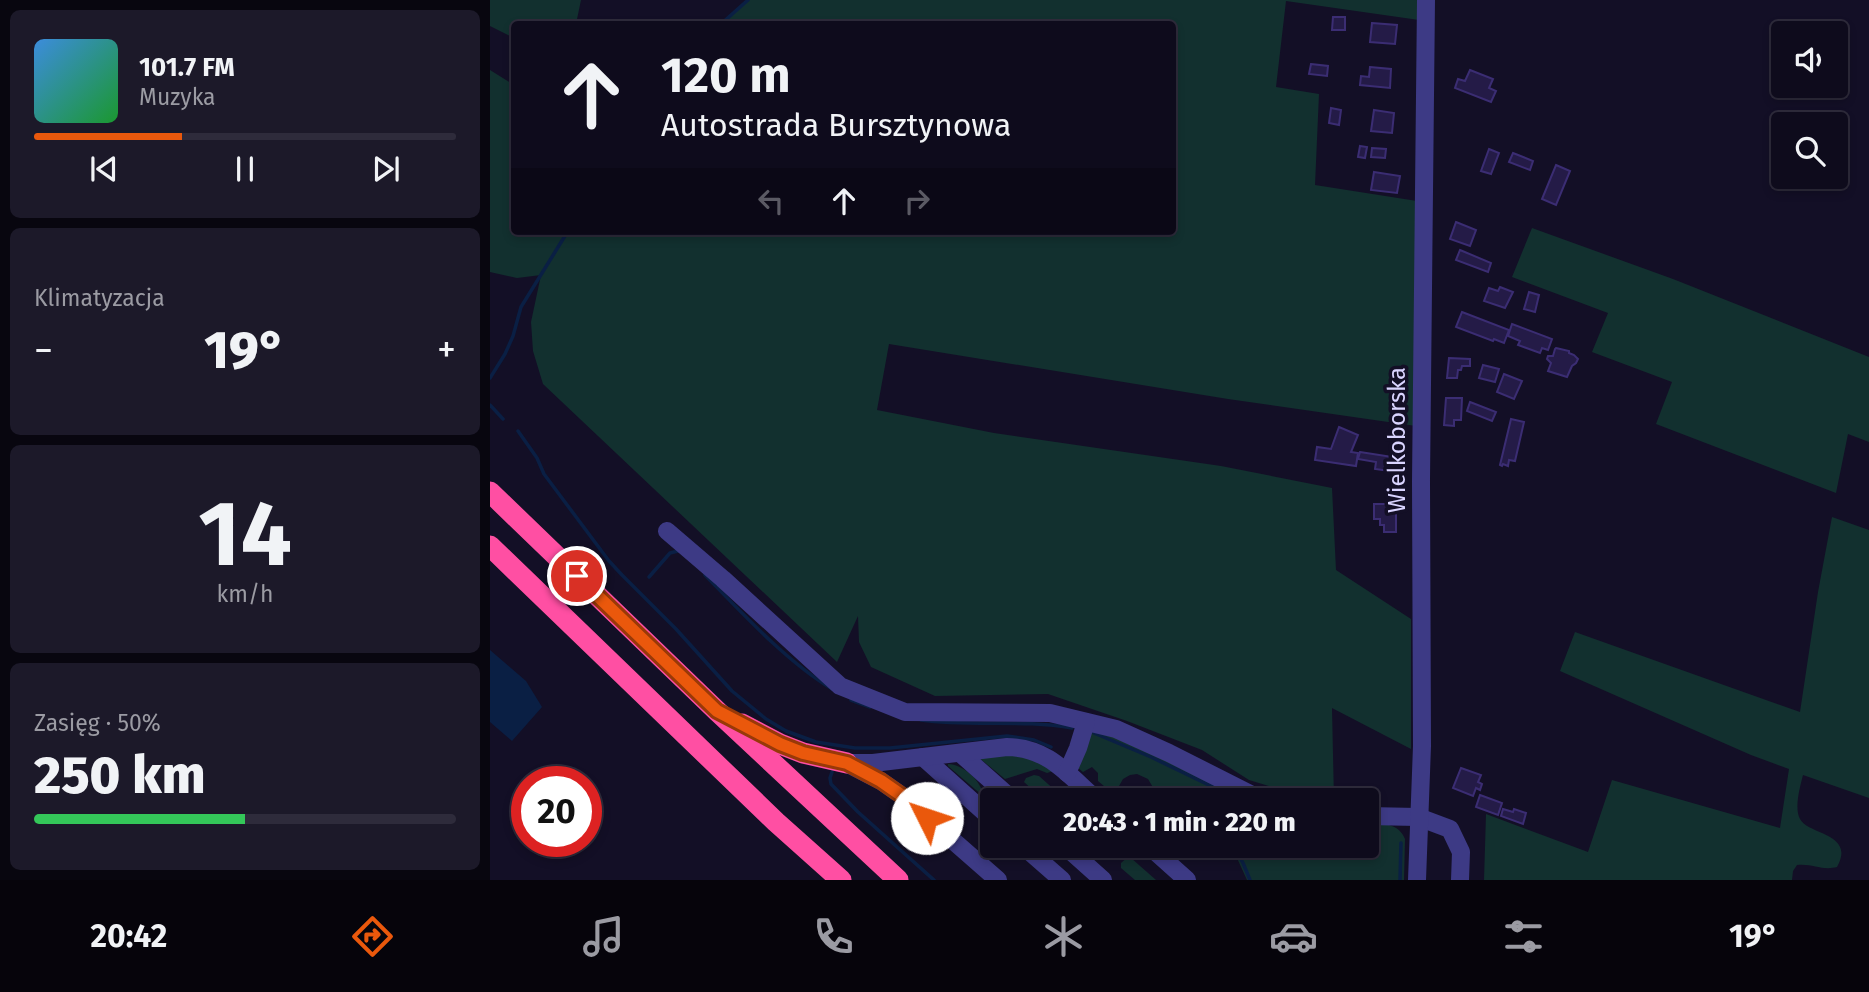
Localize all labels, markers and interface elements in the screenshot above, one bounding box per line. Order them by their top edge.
map controls [1771,21,1848,189]
button: sound [1771,21,1848,98]
text: 120 m [661,46,791,105]
icon: ahead [546,49,637,140]
text: 101.7 FM [139,52,235,83]
text: Muzyka [139,83,216,111]
text: Autostrada Bursztynowa [661,106,1011,144]
button: search [1771,112,1848,189]
icon: previous [85,150,123,188]
icon: pause [226,150,264,188]
icon: next [367,150,405,188]
icon: left [752,182,790,220]
icon: ahead [825,182,863,220]
icon: right [898,182,936,220]
text: Klimatyzacja [34,284,165,312]
text: 19° [204,319,286,382]
text: − [34,327,53,373]
text: + [437,327,456,373]
street label: Wielkoborska [1383,367,1411,513]
text: 14 [198,480,292,589]
pin [547,546,607,606]
icon: arrive [558,557,596,595]
text: km/h [217,580,273,608]
text: Zasięg · 50% [34,709,161,737]
text: 250 km [34,744,205,807]
speed limit sign: 20 [511,766,602,857]
position arrow [890,781,964,855]
text: 20:43 · 1 min · 220 m [1063,807,1296,838]
icon: directions [348,912,397,961]
icon: music [579,912,628,961]
icon: phone [809,912,858,961]
icon: climate [1039,912,1088,961]
icon: car [1269,912,1318,961]
icon: filters [1499,912,1548,961]
text: 20:42 [91,917,167,955]
text: 19° [1729,917,1778,955]

